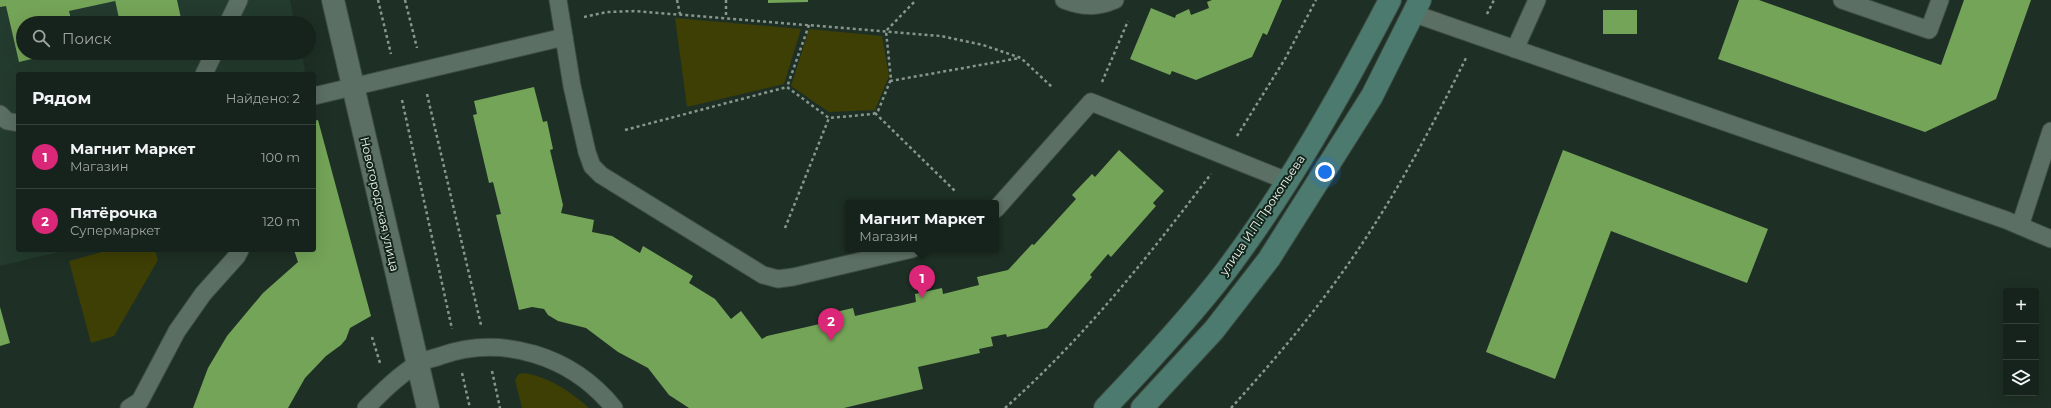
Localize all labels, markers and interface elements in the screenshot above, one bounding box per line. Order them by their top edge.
search box [16,16,316,60]
icon: search [30,27,52,49]
text: Поиск [62,29,111,48]
text: Рядом [32,88,91,108]
text: Найдено: 2 [226,90,300,106]
street label: Новогородская улица [357,135,403,273]
text: Магнит Маркет [70,139,195,158]
text: 1 [42,149,48,165]
text: 100 m [261,149,300,165]
street label: улица И.П.Прокопьева [1215,152,1308,279]
text: Магазин [70,158,129,174]
your location [1315,162,1335,182]
popup [845,200,999,252]
text: Пятёрочка [70,203,157,222]
text: Магнит Маркет [859,209,985,228]
text: 2 [41,213,49,229]
text: 120 m [262,213,300,229]
text: Супермаркет [70,222,160,238]
text: Магазин [859,228,918,244]
pin: 1 [909,265,935,298]
map controls [2003,288,2039,396]
button: + [2003,288,2039,324]
pin: 2 [818,308,844,341]
button: − [2003,324,2039,360]
button: layers [2003,360,2039,396]

